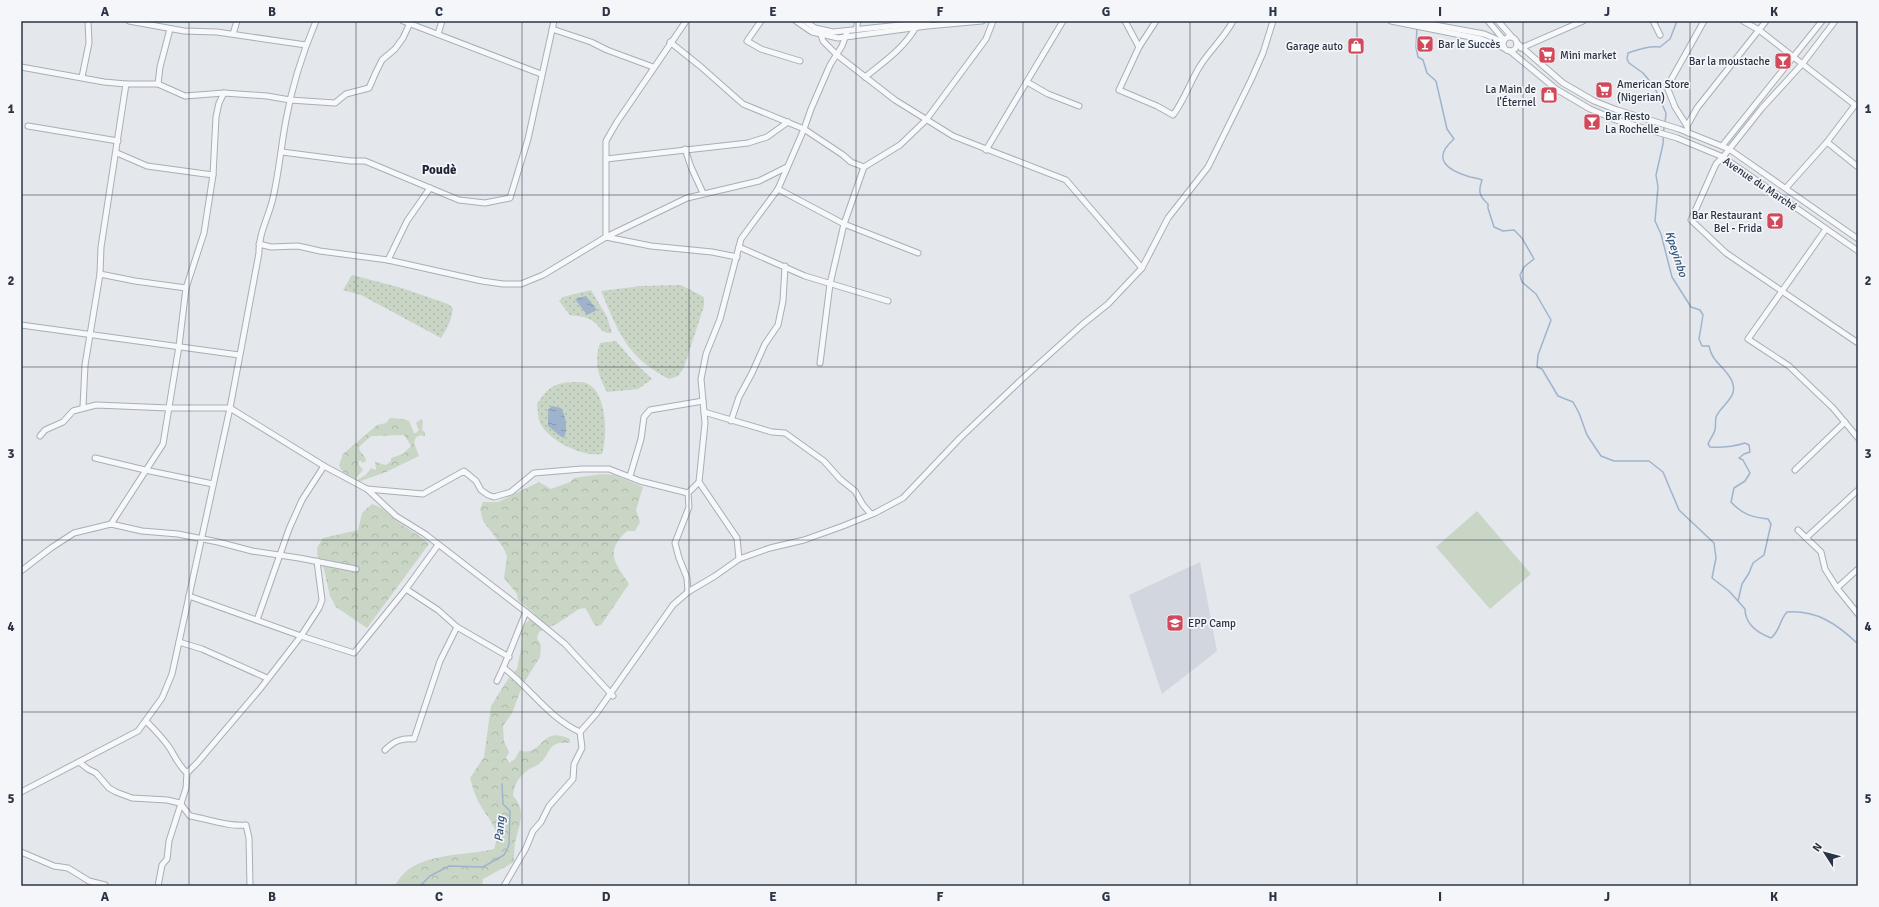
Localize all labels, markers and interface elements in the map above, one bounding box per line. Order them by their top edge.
text: A [101,4,110,20]
text: B [268,4,276,20]
text: C [435,4,443,20]
text: D [602,4,611,20]
text: E [769,4,777,20]
text: F [937,4,944,20]
text: G [1102,4,1110,20]
text: H [1269,4,1277,20]
text: I [1438,4,1442,20]
text: J [1604,4,1610,20]
text: K [1770,4,1778,20]
bar icon: Bar le Succès [1415,34,1435,54]
shop icon: Garage auto [1346,36,1366,56]
place label: Bar le Succès [1438,38,1501,51]
place label: Garage auto [1286,40,1343,53]
supermarket icon: Mini market [1537,45,1557,65]
place label: Mini market [1560,49,1616,62]
bar icon: Bar la moustache [1773,51,1793,71]
place label: Bar la moustache [1689,55,1770,68]
place label: American Store (Nigerian) [1617,78,1689,104]
supermarket icon: American Store (Nigerian) [1594,80,1614,100]
place label: La Main de l'Éternel [1485,83,1536,109]
shop icon: La Main de l'Éternel [1539,85,1559,105]
text: 1 [7,101,15,117]
text: 1 [1864,101,1872,117]
place label: Bar Resto La Rochelle [1605,110,1659,136]
bar icon: Bar Resto La Rochelle [1582,112,1602,132]
street label: Avenue du Marché [1721,155,1799,213]
district label: Poudè [422,162,457,178]
place label: Bar Restaurant Bel - Frida [1692,209,1762,235]
bar icon: Bar Restaurant Bel - Frida [1765,211,1785,231]
water label: Kpeyinbo [1662,229,1691,280]
text: 2 [7,273,15,289]
text: 2 [1864,273,1872,289]
text: 3 [7,446,15,462]
text: 3 [1864,446,1872,462]
school or university icon: EPP Camp [1165,613,1185,633]
place label: EPP Camp [1188,617,1236,630]
text: 4 [7,619,15,635]
text: 4 [1864,619,1872,635]
text: 5 [7,791,15,807]
text: 5 [1864,791,1872,807]
water label: Pang [492,814,508,842]
north arrow [1805,833,1845,873]
text: N [1810,840,1825,854]
text: A [101,889,110,905]
text: B [268,889,276,905]
text: C [435,889,443,905]
text: D [602,889,611,905]
text: E [769,889,777,905]
text: F [937,889,944,905]
text: G [1102,889,1110,905]
text: H [1269,889,1277,905]
text: I [1438,889,1442,905]
text: J [1604,889,1610,905]
text: K [1770,889,1778,905]

